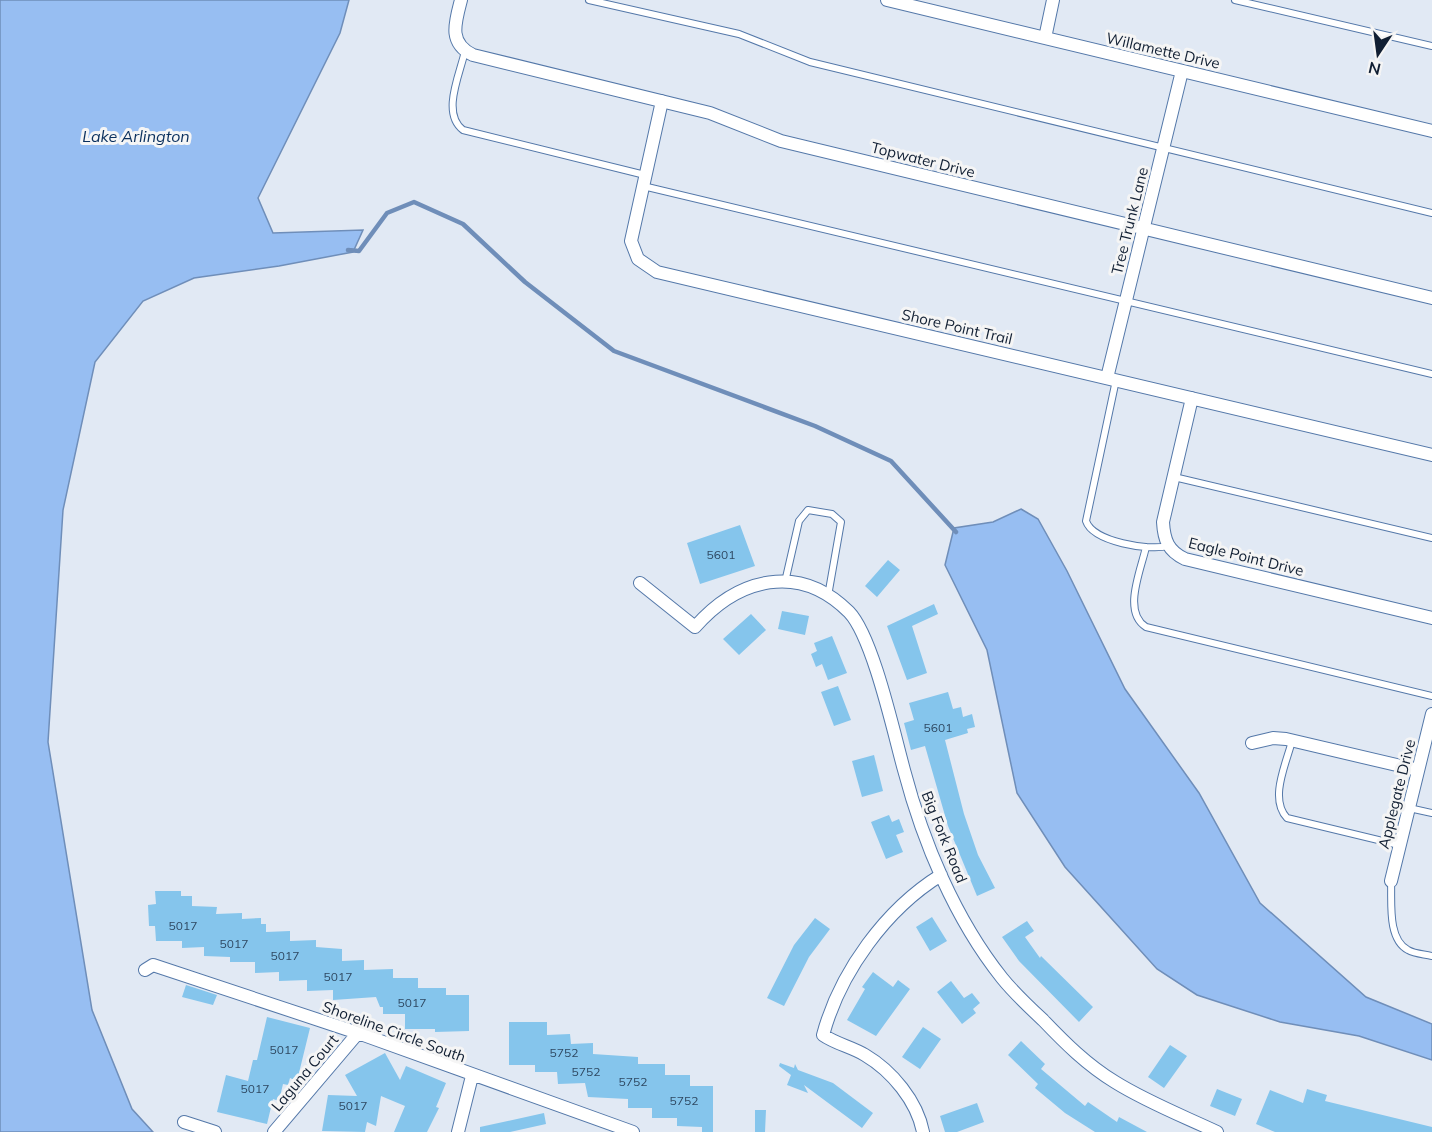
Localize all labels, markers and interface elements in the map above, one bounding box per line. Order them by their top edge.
north arrow [1348,24,1408,84]
street label: Willamette Drive [1104,28,1222,73]
text: N [1366,58,1383,80]
water label: Lake Arlington [82,126,190,146]
street label: Topwater Drive [869,137,977,182]
street label: Tree Trunk Lane [1107,165,1152,277]
street label: Shore Point Trail [900,305,1014,348]
street label: Eagle Point Drive [1186,533,1306,580]
house number: 5601 [707,547,735,562]
house number: 5601 [924,720,952,735]
street label: Applegate Drive [1374,737,1419,851]
street label: Big Fork Road [917,788,971,885]
house number: 5017 [169,918,197,933]
house number: 5017 [220,936,248,951]
house number: 5017 [271,948,299,963]
house number: 5017 [324,969,352,984]
house number: 5017 [398,995,426,1010]
street label: Shoreline Circle South [320,997,468,1066]
street label: Laguna Court [267,1030,342,1115]
house number: 5017 [270,1042,298,1057]
house number: 5752 [550,1045,578,1060]
house number: 5752 [572,1064,600,1079]
house number: 5752 [619,1074,647,1089]
house number: 5017 [241,1081,269,1096]
house number: 5752 [670,1093,698,1108]
house number: 5017 [339,1098,367,1113]

